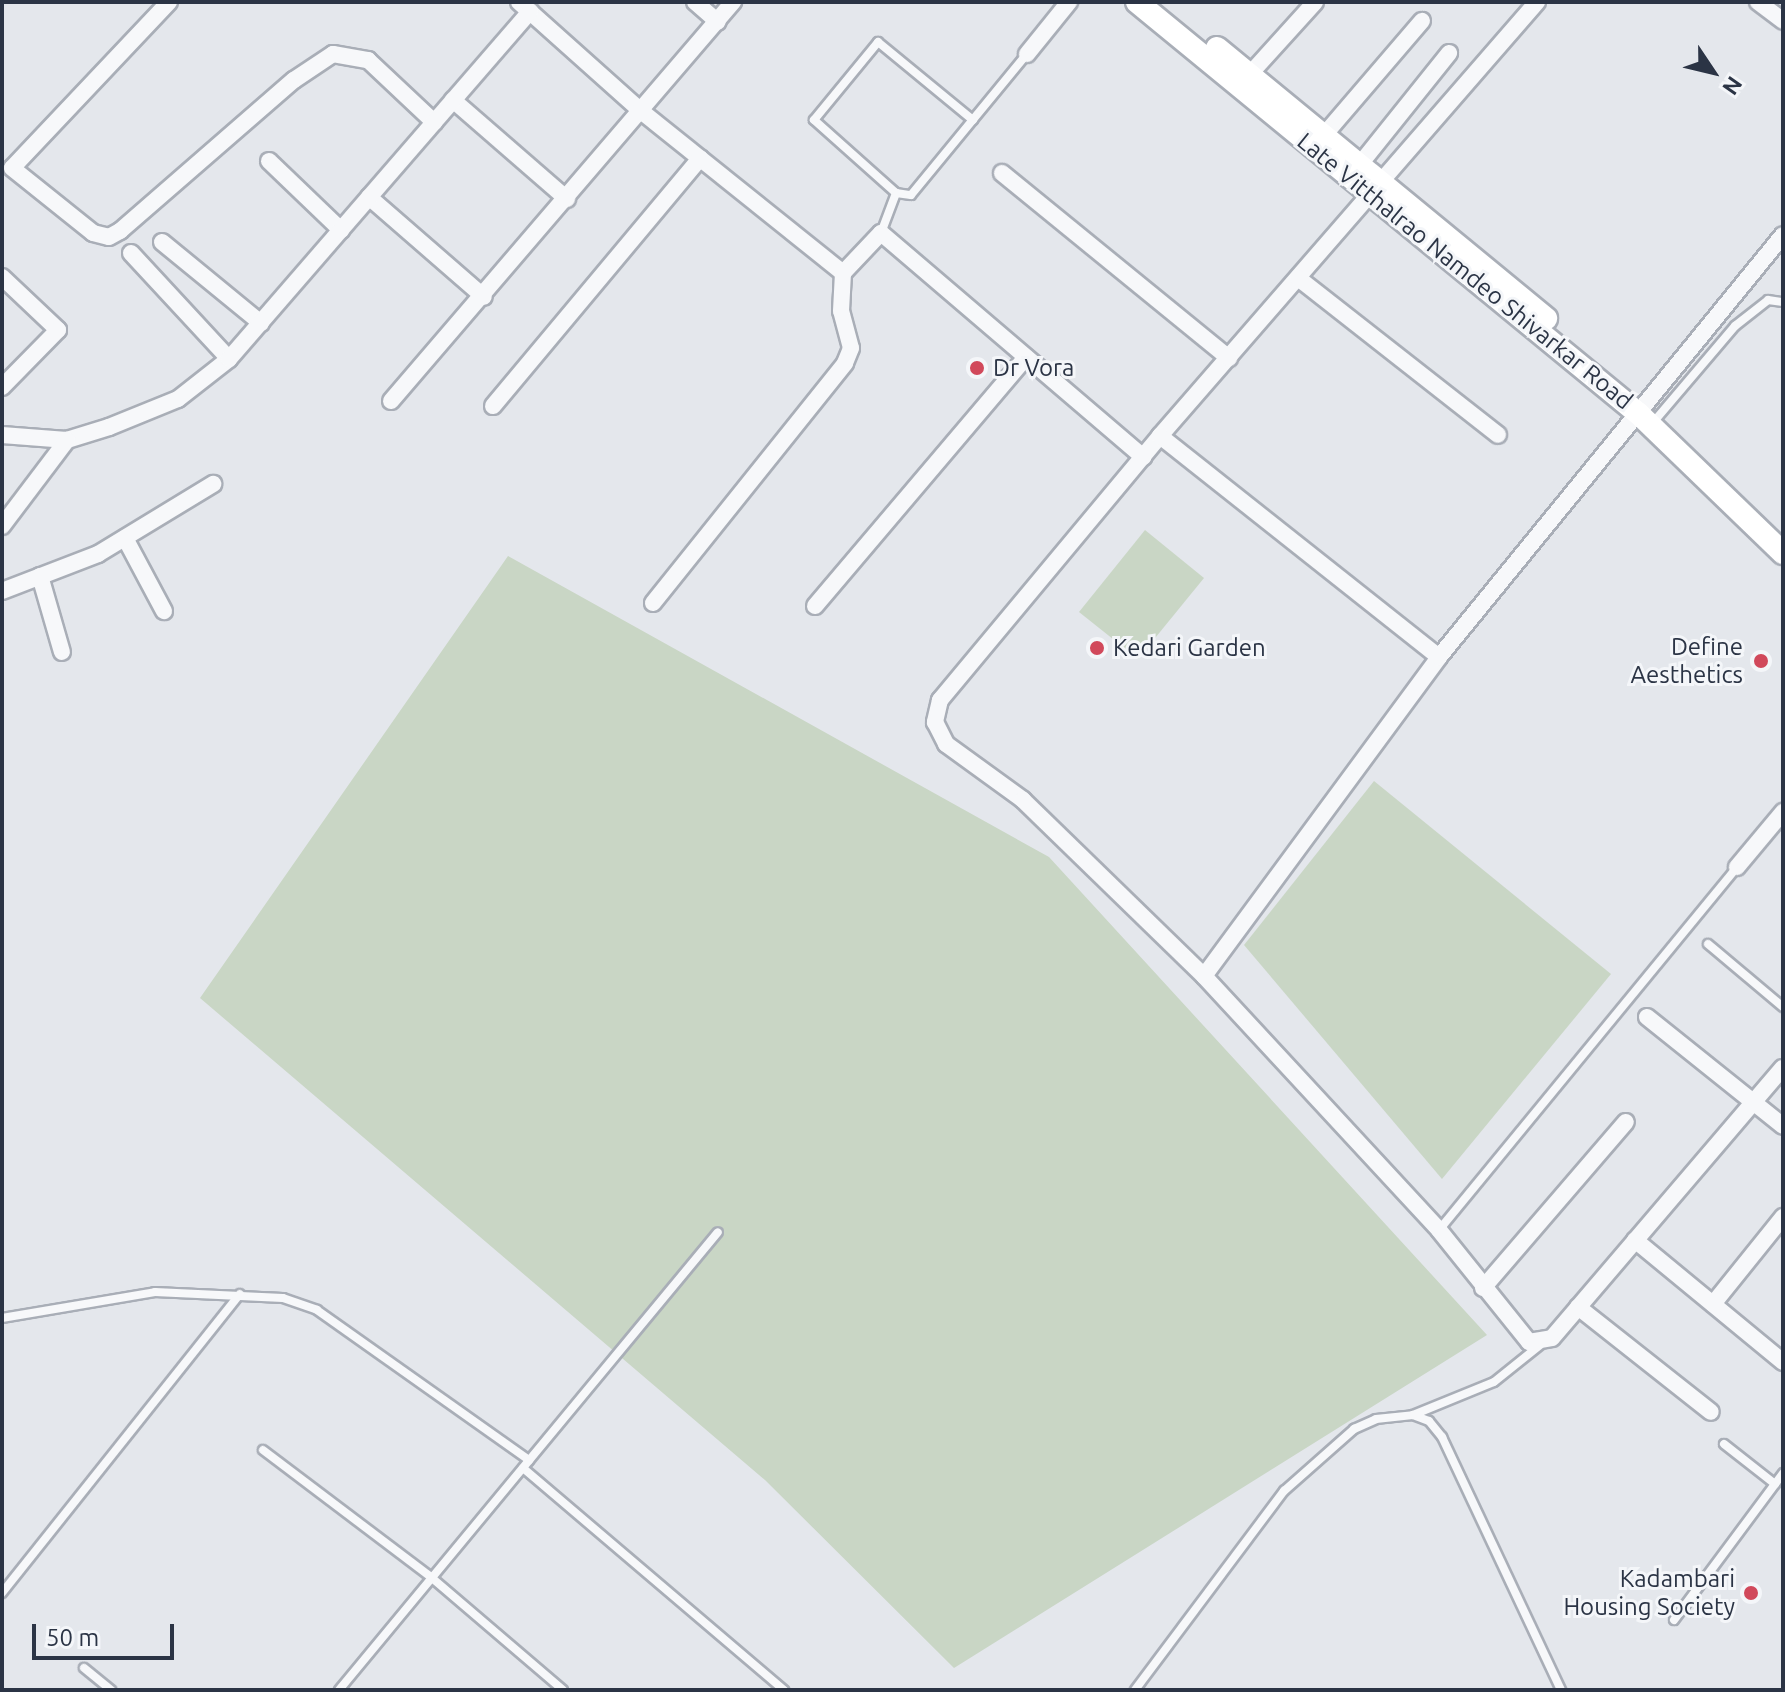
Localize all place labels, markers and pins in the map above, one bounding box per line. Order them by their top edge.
place label: Dr Vora [993,354,1074,382]
marker: Dr Vora [968,359,986,377]
place label: Define Aesthetics [1631,633,1743,689]
place label: Kedari Garden [1113,634,1266,662]
marker: Kedari Garden [1088,639,1106,657]
marker: Define Aesthetics [1750,650,1772,672]
place label: Kadambari Housing Society [1563,1565,1735,1621]
marker: Kadambari Housing Society [1742,1584,1760,1602]

